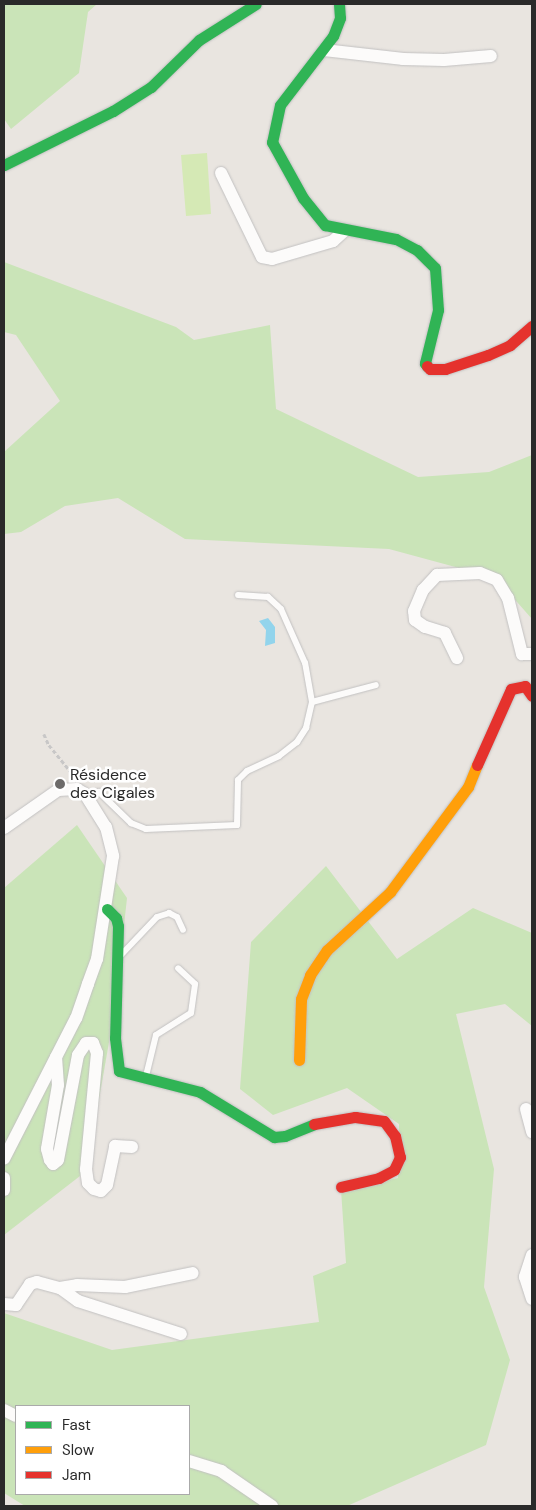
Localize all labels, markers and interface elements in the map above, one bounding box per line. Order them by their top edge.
place label: Résidence des Cigales [70,765,155,803]
marker: Résidence des Cigales [54,778,66,790]
legend [15,1405,190,1495]
text: Fast [62,1415,91,1435]
text: Slow [62,1440,94,1460]
text: Jam [62,1465,91,1485]

